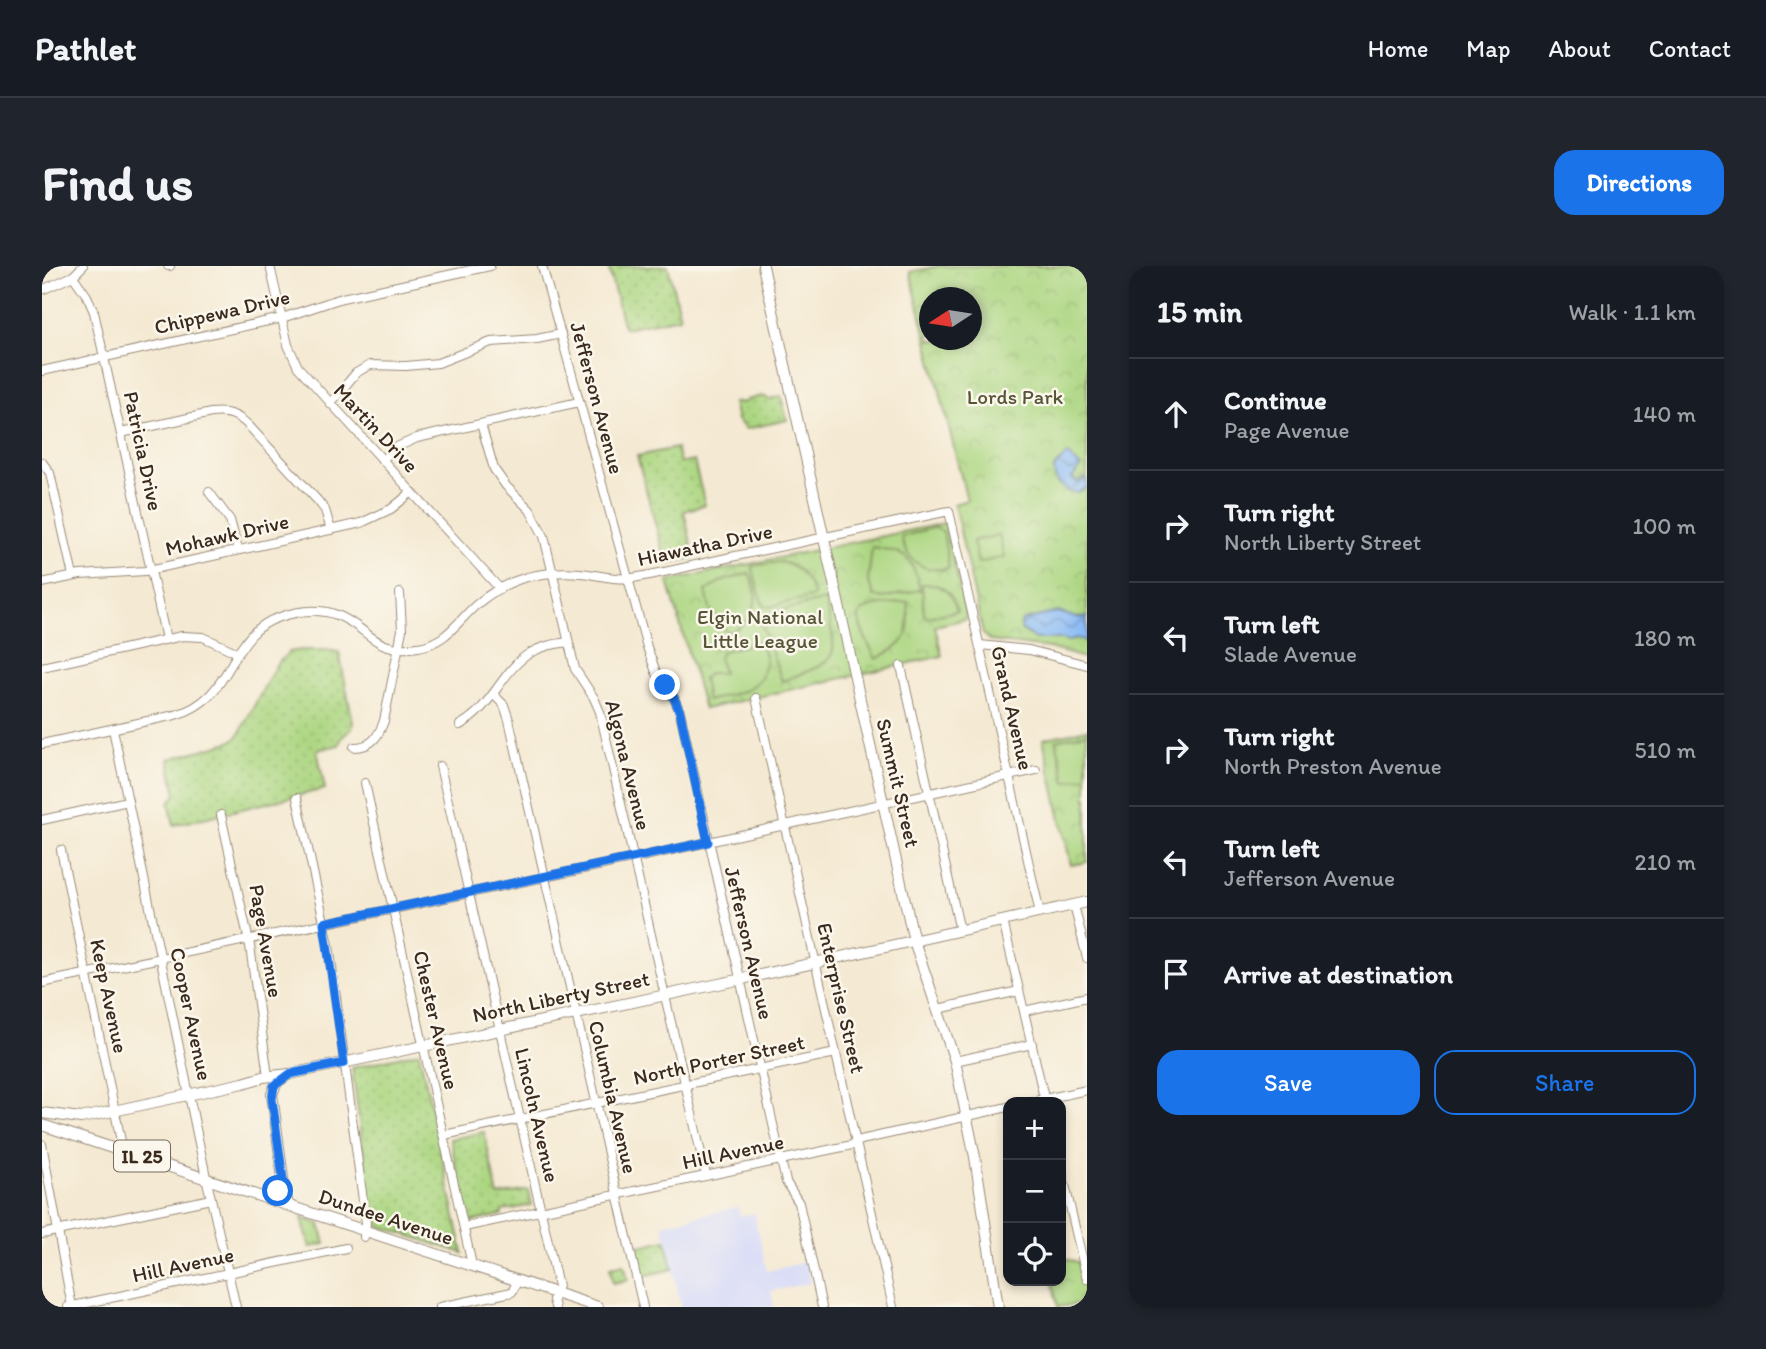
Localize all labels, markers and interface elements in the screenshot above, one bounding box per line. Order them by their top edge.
text: Pathlet [35,29,137,68]
text: Home [1368,34,1428,63]
text: Map [1466,34,1510,63]
text: About [1548,34,1611,63]
text: Contact [1649,34,1731,63]
button: Directions [1554,150,1724,215]
text: Find us [42,153,193,212]
street label: Chippewa Drive [152,284,292,339]
north arrow [919,287,982,350]
text: 15 min [1157,293,1242,330]
text: Walk · 1.1 km [1568,298,1696,326]
street label: Jefferson Avenue [565,319,630,477]
street label: Martin Drive [329,378,424,477]
park label: Lords Park [967,384,1064,409]
text: Continue [1224,384,1327,416]
street label: Patricia Drive [119,389,168,513]
icon: ahead [1157,395,1195,433]
text: 140 m [1633,400,1696,428]
text: Page Avenue [1224,416,1349,444]
text: Turn right [1224,496,1335,528]
icon: right [1157,507,1195,545]
street label: Mohawk Drive [163,508,291,561]
text: 100 m [1632,512,1696,540]
street label: Hiawatha Drive [635,518,775,571]
text: North Liberty Street [1224,528,1421,556]
park label: Elgin National Little League [697,604,823,653]
text: Turn left [1224,608,1320,640]
icon: left [1157,619,1195,657]
text: 180 m [1634,624,1696,652]
text: Slade Avenue [1224,640,1357,668]
street label: Grand Avenue [986,643,1039,772]
route end [649,669,680,700]
street label: Algona Avenue [600,697,657,833]
street label: Summit Street [872,716,925,850]
text: Turn right [1224,720,1335,752]
icon: right [1157,731,1195,769]
text: 510 m [1635,736,1696,764]
text: North Preston Avenue [1224,752,1442,780]
text: Turn left [1224,832,1320,864]
icon: left [1157,843,1195,881]
text: 210 m [1635,848,1696,876]
street label: Jefferson Avenue [720,864,779,1022]
text: Jefferson Avenue [1224,864,1395,892]
street label: Page Avenue [244,882,289,999]
street label: Enterprise Street [812,920,871,1076]
street label: Keep Avenue [85,937,134,1055]
street label: Cooper Avenue [165,945,218,1083]
street label: Chester Avenue [408,948,465,1092]
icon: arrive [1157,955,1195,993]
text: Arrive at destination [1224,958,1453,990]
street label: North Liberty Street [470,966,652,1027]
street label: Columbia Avenue [584,1018,643,1176]
street label: North Porter Street [631,1029,807,1090]
street label: Lincoln Avenue [510,1045,565,1185]
button: Save [1157,1050,1420,1115]
button: Share [1434,1050,1696,1115]
map controls [1003,1097,1066,1286]
button: + [1003,1097,1066,1160]
street label: Hill Avenue [680,1129,786,1174]
road number: IL 25 [114,1140,170,1172]
button: − [1003,1160,1066,1223]
route start [262,1175,293,1206]
street label: Dundee Avenue [316,1183,457,1250]
button: locate [1003,1223,1066,1286]
street label: Hill Avenue [130,1242,236,1287]

